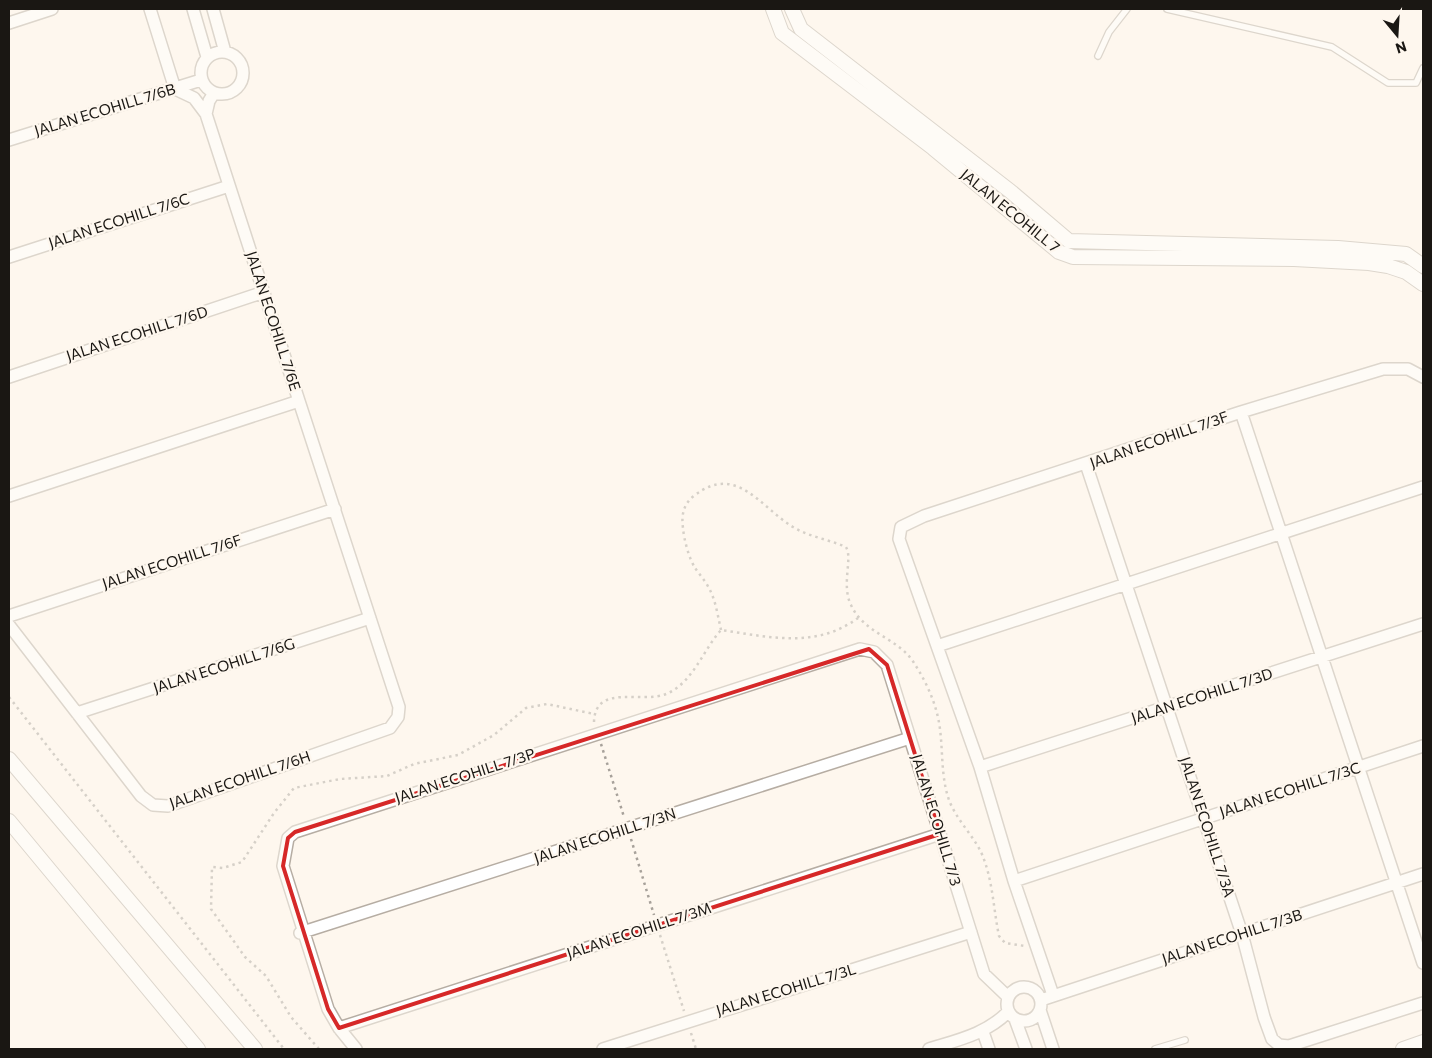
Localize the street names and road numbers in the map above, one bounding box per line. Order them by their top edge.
street label: JALAN ECOHILL 7/6B [32,79,178,139]
street label: JALAN ECOHILL 7 [957,165,1064,256]
street label: JALAN ECOHILL 7/6C [46,189,191,251]
street label: JALAN ECOHILL 7/6E [243,249,305,393]
street label: JALAN ECOHILL 7/6D [64,302,210,364]
street label: JALAN ECOHILL 7/3F [1087,407,1230,471]
street label: JALAN ECOHILL 7/6F [100,530,244,592]
street label: JALAN ECOHILL 7/6G [151,634,297,696]
street label: JALAN ECOHILL 7/3D [1129,664,1275,726]
street label: JALAN ECOHILL 7/3P [392,744,537,806]
street label: JALAN ECOHILL 7/6H [167,746,313,812]
street label: JALAN ECOHILL 7/3 [908,752,966,888]
street label: JALAN ECOHILL 7/3A [1177,754,1239,899]
street label: JALAN ECOHILL 7/3C [1217,758,1362,820]
street label: JALAN ECOHILL 7/3N [531,804,678,866]
street label: JALAN ECOHILL 7/3M [564,898,713,962]
street label: JALAN ECOHILL 7/3B [1159,905,1304,967]
street label: JALAN ECOHILL 7/3L [714,959,858,1019]

